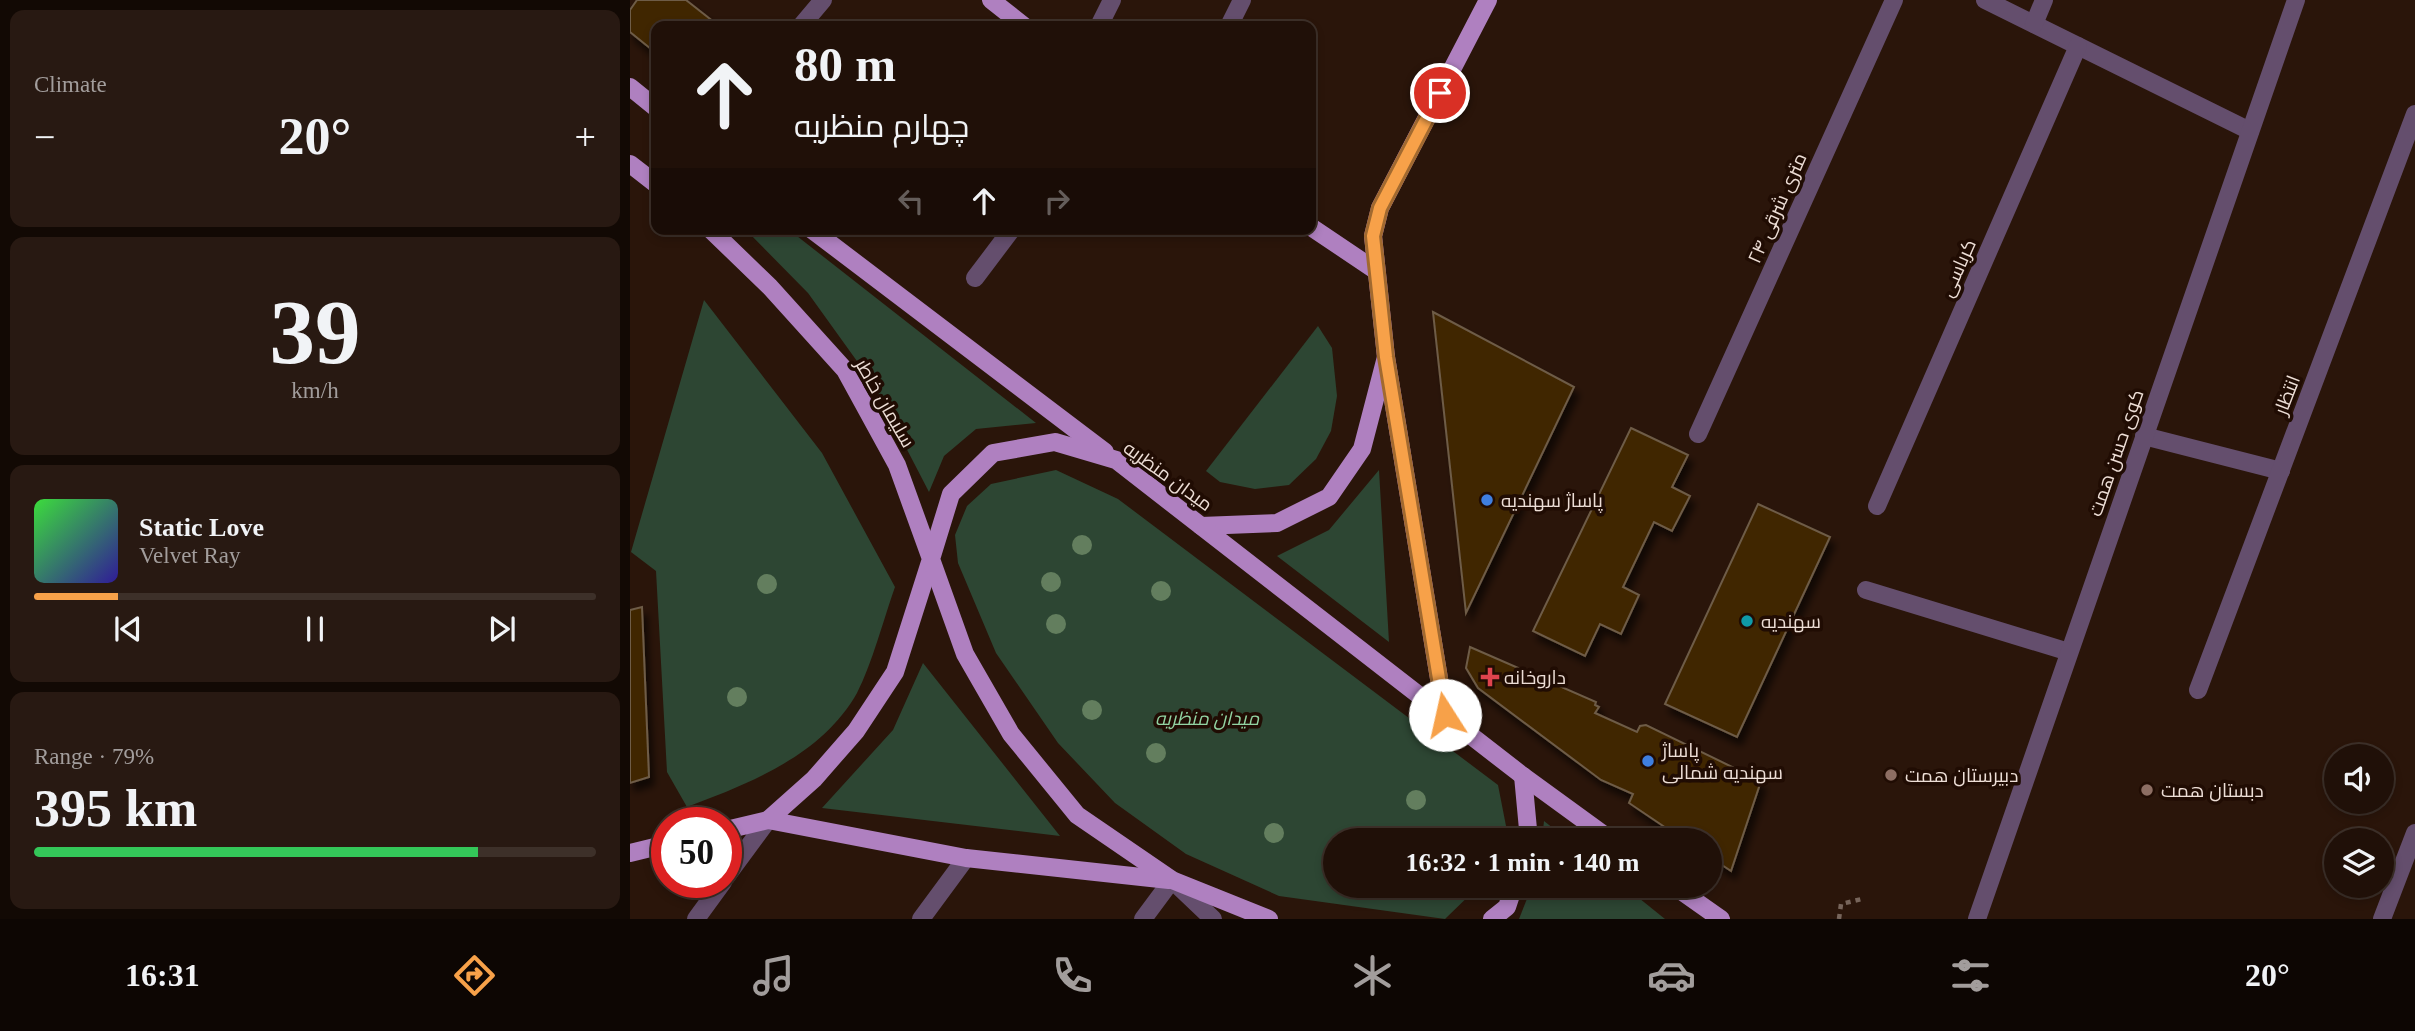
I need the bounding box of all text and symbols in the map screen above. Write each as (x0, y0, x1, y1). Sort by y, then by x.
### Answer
text: 80 m (794, 37, 896, 92)
icon: ahead (679, 49, 770, 140)
pin (1410, 63, 1470, 123)
text: Climate (34, 72, 107, 97)
icon: arrive (1421, 74, 1459, 112)
text: 20° (279, 108, 351, 165)
text: چهارم منظریه (794, 108, 969, 144)
text: − (34, 116, 55, 158)
text: + (575, 116, 596, 158)
street label: ۲۴ متری شرقی (1743, 150, 1812, 267)
icon: left (892, 182, 930, 220)
icon: ahead (965, 182, 1003, 220)
icon: right (1038, 182, 1076, 220)
street label: کرباسی (1936, 236, 1981, 300)
text: 39 (270, 282, 361, 383)
street label: سلیمان خاطر (850, 354, 919, 452)
street label: انتظار (2270, 372, 2305, 419)
text: km/h (291, 378, 339, 403)
street label: کوی حسن همت (2084, 387, 2148, 519)
street label: ميدان منظریه (1119, 437, 1216, 516)
place label: پاساژ سهندیه (1501, 490, 1603, 513)
marker: پاساژ سهندیه (1479, 492, 1495, 508)
text: Static Love (139, 513, 264, 542)
text: Velvet Ray (139, 543, 241, 568)
icon: previous (109, 610, 147, 648)
icon: pause (296, 610, 334, 648)
icon: next (483, 610, 521, 648)
place label: سهندیه (1761, 611, 1821, 633)
marker: سهندیه (1739, 613, 1755, 629)
place label: داروخانه (1504, 667, 1566, 689)
marker: داروخانه (1482, 669, 1498, 685)
position arrow (1408, 678, 1482, 752)
park label: میدان منظریه (1155, 708, 1260, 730)
place label: پاساژ سهندیه شمالی (1661, 740, 1783, 784)
text: Range · 79% (34, 744, 154, 769)
map controls (2324, 744, 2394, 898)
button: sound (2324, 744, 2394, 814)
marker: پاساژ سهندیه شمالی (1640, 753, 1656, 769)
place label: دبیرستان همت (1905, 765, 2018, 787)
marker: دبیرستان همت (1883, 767, 1899, 783)
text: 395 km (34, 780, 197, 837)
place label: دبستان همت (2161, 780, 2264, 802)
marker: دبستان همت (2139, 782, 2155, 798)
speed limit sign: 50 (651, 807, 742, 898)
button: layers (2324, 828, 2394, 898)
text: 16:32 · 1 min · 140 m (1406, 848, 1640, 877)
icon: directions (450, 951, 499, 1000)
icon: music (749, 951, 798, 1000)
icon: phone (1048, 951, 1097, 1000)
icon: climate (1348, 951, 1397, 1000)
icon: car (1647, 951, 1696, 1000)
icon: filters (1946, 951, 1995, 1000)
text: 16:31 (125, 957, 200, 993)
text: 20° (2245, 957, 2290, 993)

